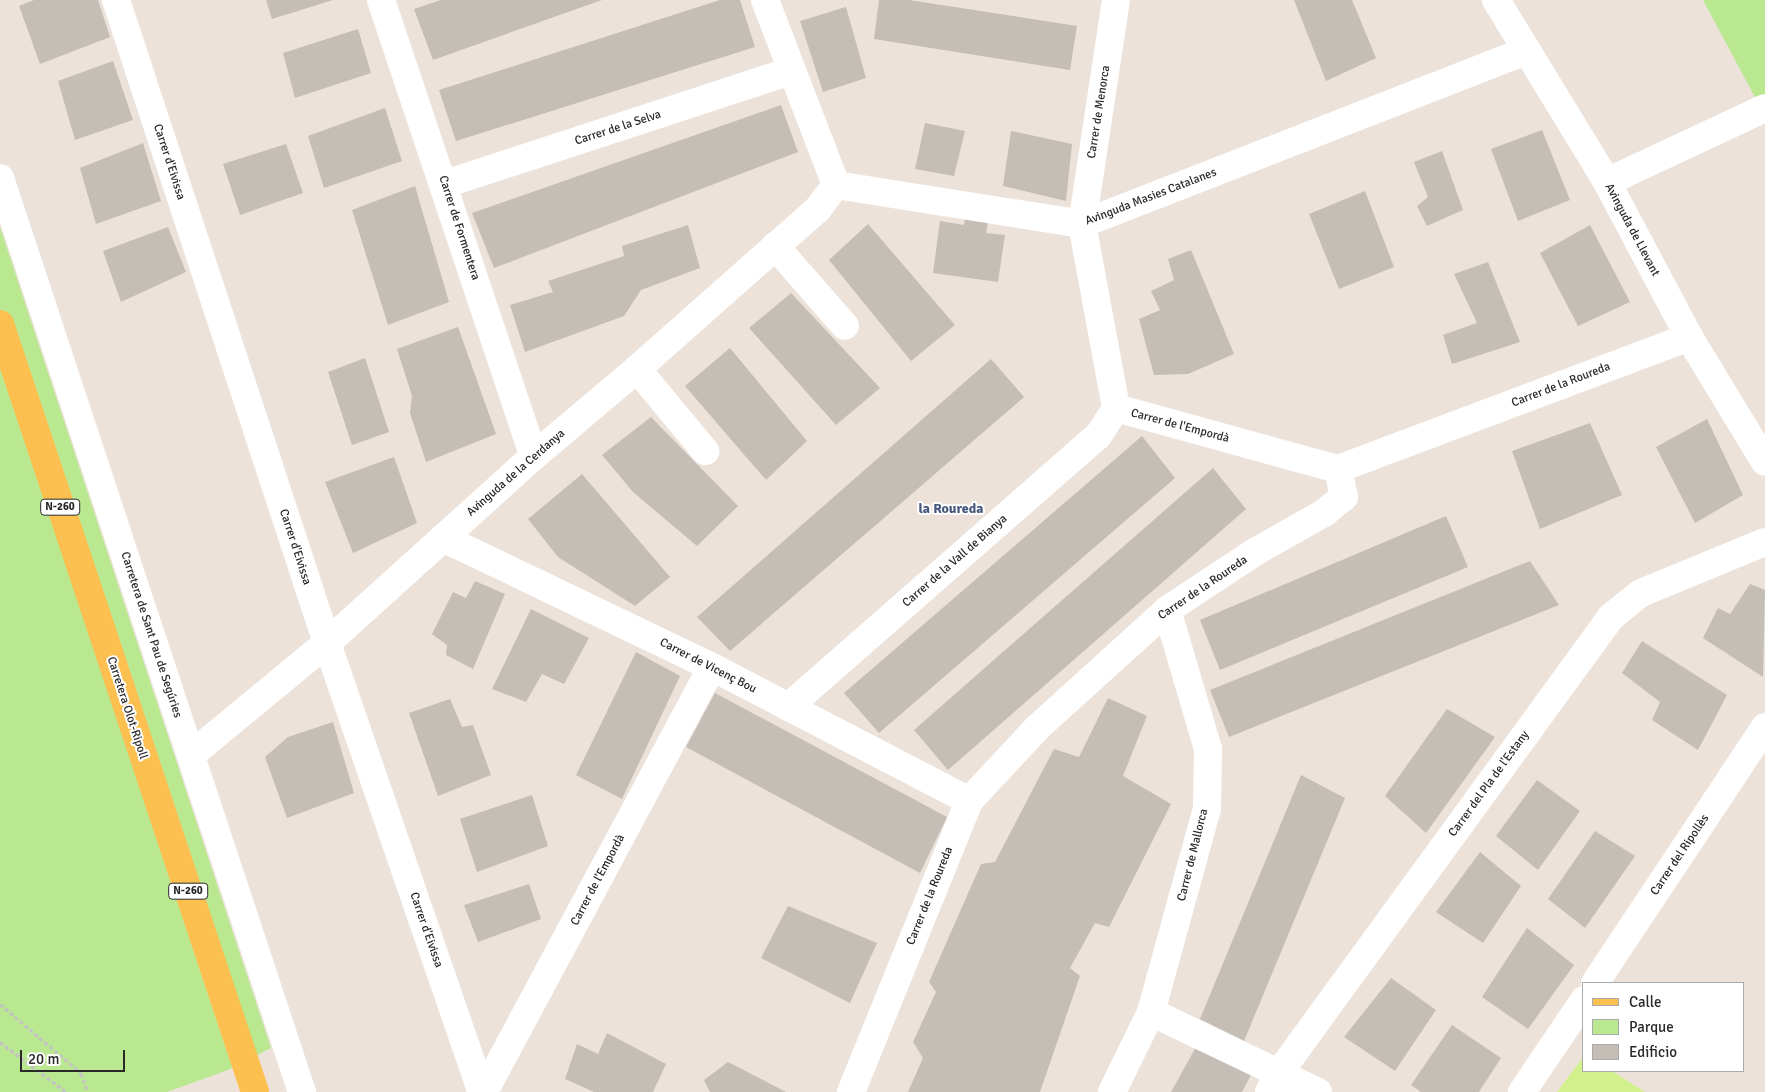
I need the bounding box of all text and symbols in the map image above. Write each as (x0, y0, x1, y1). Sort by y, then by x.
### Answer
street label: Carrer de Menorca (1085, 64, 1113, 160)
street label: Carrer de la Selva (573, 107, 663, 149)
street label: Carrer d'Eivissa (150, 122, 188, 202)
street label: Avinguda Masies Catalanes (1083, 165, 1219, 229)
street label: Carrer de Formentera (435, 174, 483, 282)
street label: Avinguda de Llevant (1601, 181, 1663, 279)
street label: Carrer de la Roureda (1510, 360, 1612, 410)
street label: Carrer de l'Empordà (1129, 406, 1231, 446)
street label: Avinguda de la Cerdanya (464, 426, 568, 520)
road number: N-260 (40, 498, 80, 516)
district label: la Roureda (918, 501, 984, 517)
street label: Carrer d'Eivissa (276, 507, 314, 587)
street label: Carrer de la Vall de Bianya (900, 512, 1010, 610)
street label: Carretera de Sant Pau de Segúries (117, 550, 185, 720)
street label: Carrer de la Roureda (1156, 553, 1250, 623)
street label: Carrer de Vicenç Bou (657, 635, 759, 697)
street label: Carretera Olot-Ripoll (104, 655, 150, 761)
street label: Carrer del Pla de l'Estany (1446, 728, 1532, 840)
street label: Carrer de Mallorca (1175, 807, 1211, 903)
street label: Carrer del Ripollès (1648, 812, 1712, 898)
street label: Carrer de l'Empordà (568, 832, 628, 928)
street label: Carrer de la Roureda (904, 845, 956, 947)
road number: N-260 (168, 882, 208, 899)
street label: Carrer d'Eivissa (406, 890, 446, 970)
legend (1582, 982, 1745, 1072)
text: Calle (1629, 993, 1662, 1011)
text: Parque (1629, 1018, 1674, 1036)
scale bar (22, 1040, 128, 1072)
text: Edificio (1629, 1043, 1677, 1061)
text: 20 m (28, 1050, 59, 1068)

